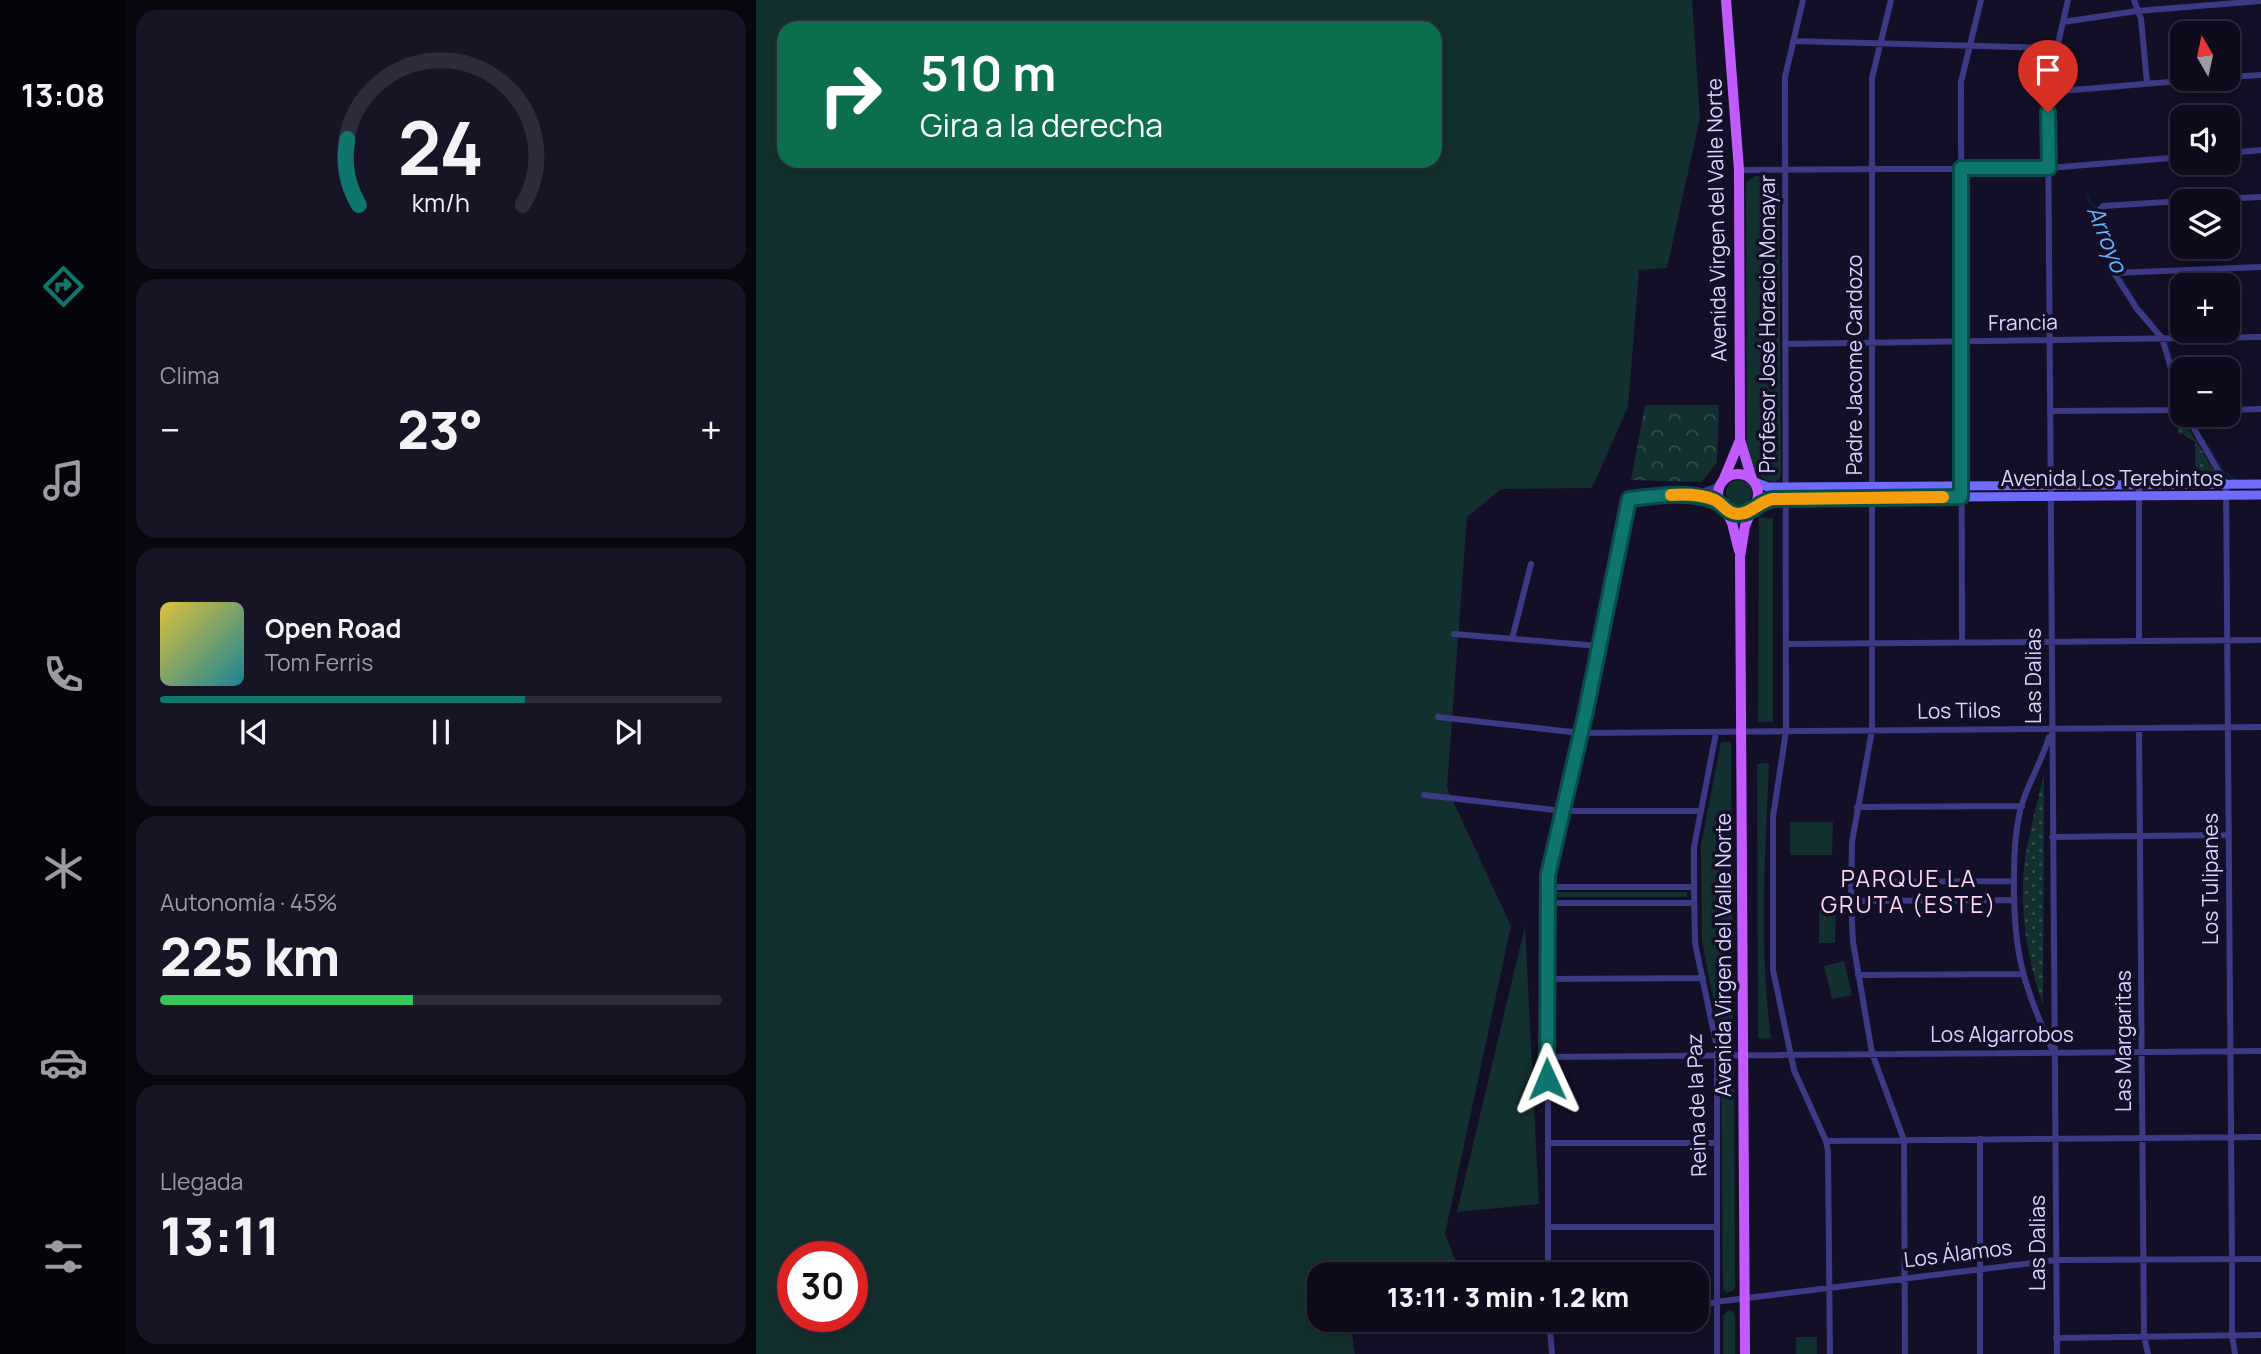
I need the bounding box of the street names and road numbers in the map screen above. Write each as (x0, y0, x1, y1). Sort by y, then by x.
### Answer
street label: Avenida Virgen del Valle Norte (1700, 78, 1732, 362)
street label: Profesor José Horacio Monayar (1753, 174, 1781, 473)
street label: Padre Jacome Cardozo (1840, 255, 1868, 475)
street label: Francia (1988, 307, 2058, 337)
street label: Avenida Los Terebintos (2001, 464, 2223, 492)
street label: Las Dalias (2019, 628, 2047, 724)
street label: Los Tilos (1917, 695, 2001, 725)
street label: Avenida Virgen del Valle Norte (1709, 813, 1737, 1097)
street label: Los Tulipanes (2196, 813, 2224, 945)
street label: Las Margaritas (2109, 970, 2137, 1112)
street label: Los Algarrobos (1930, 1020, 2074, 1048)
street label: Reina de la Paz (1680, 1033, 1712, 1177)
street label: Las Dalias (2023, 1195, 2051, 1291)
street label: Los Álamos (1902, 1232, 2014, 1274)

